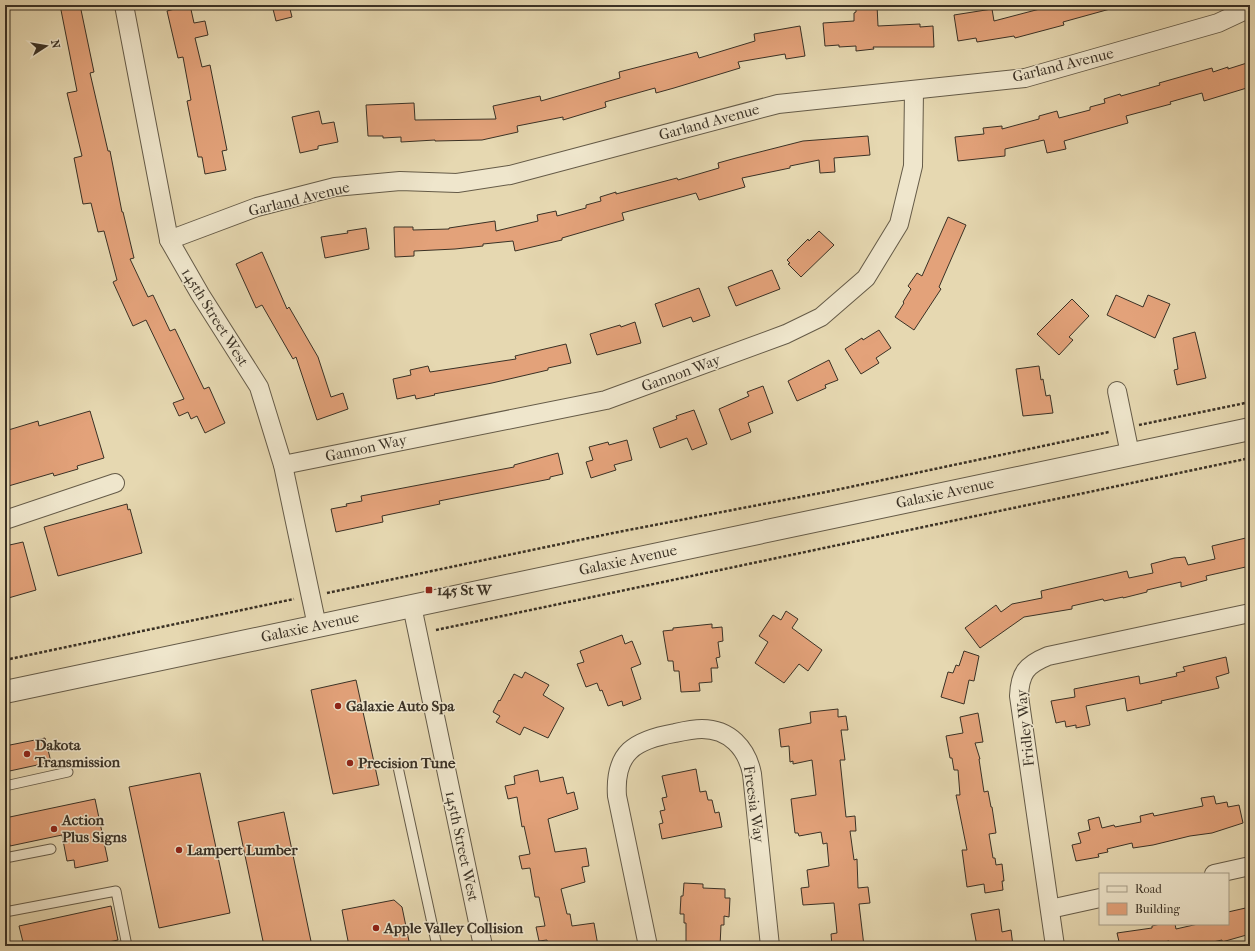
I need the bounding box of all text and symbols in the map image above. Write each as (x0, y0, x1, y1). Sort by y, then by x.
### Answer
north arrow (26, 26, 66, 66)
text: N (48, 39, 63, 50)
street label: Garland Avenue (1011, 44, 1116, 86)
street label: Garland Avenue (657, 100, 762, 144)
street label: Garland Avenue (247, 178, 352, 220)
street label: 145th Street West (178, 265, 253, 370)
street label: Gannon Way (639, 350, 724, 396)
street label: Gannon Way (324, 430, 409, 465)
street label: Galaxie Avenue (894, 474, 996, 512)
street label: Galaxie Avenue (577, 541, 679, 579)
place label: 145 St W (437, 581, 493, 599)
marker: 145 St W (424, 585, 434, 595)
street label: Galaxie Avenue (259, 608, 361, 646)
street label: Fridley Way (1012, 687, 1038, 768)
place label: Galaxie Auto Spa (346, 697, 455, 715)
marker: Galaxie Auto Spa (333, 701, 343, 711)
place label: Dakota Transmission (34, 736, 120, 771)
marker: Dakota Transmission (22, 749, 32, 759)
place label: Precision Tune (358, 754, 456, 772)
marker: Precision Tune (345, 758, 355, 768)
street label: Freesia Way (740, 764, 768, 845)
street label: 145th Street West (442, 789, 483, 903)
place label: Action Plus Signs (61, 811, 127, 846)
marker: Action Plus Signs (49, 824, 59, 834)
place label: Lampert Lumber (187, 841, 298, 859)
marker: Lampert Lumber (174, 845, 184, 855)
legend (1099, 873, 1229, 925)
text: Road (1135, 882, 1162, 896)
text: Building (1135, 902, 1180, 916)
place label: Apple Valley Collision (383, 919, 524, 937)
marker: Apple Valley Collision (371, 923, 381, 933)

